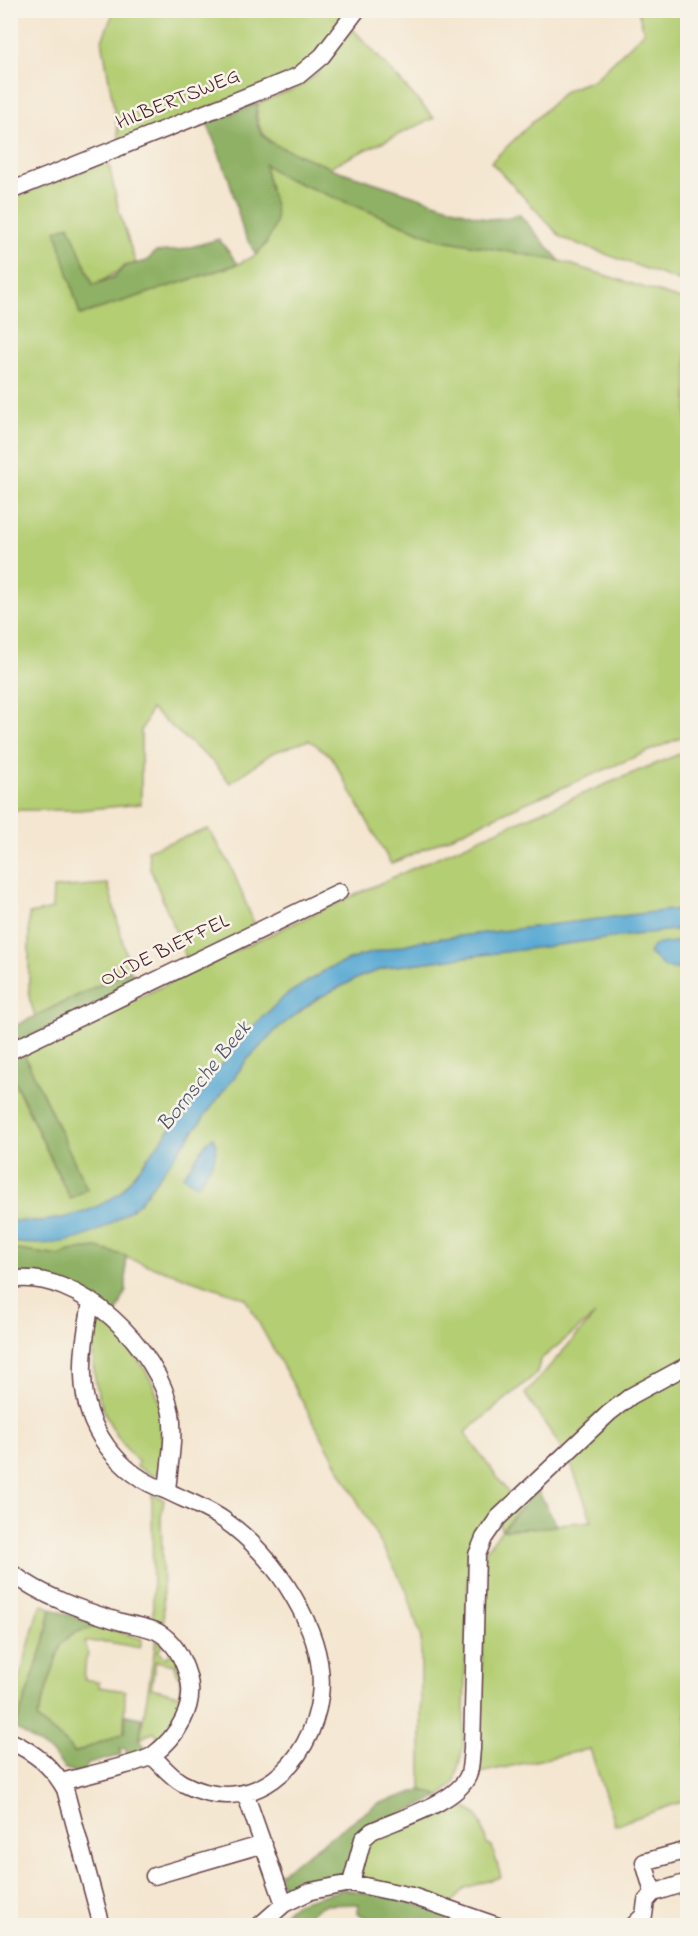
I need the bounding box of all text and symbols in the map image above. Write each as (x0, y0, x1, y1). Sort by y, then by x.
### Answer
street label: HILBERTSWEG (112, 62, 244, 138)
street label: OUDE BIEFFEL (96, 907, 235, 995)
water label: Bornsche Beek (150, 1013, 261, 1139)

